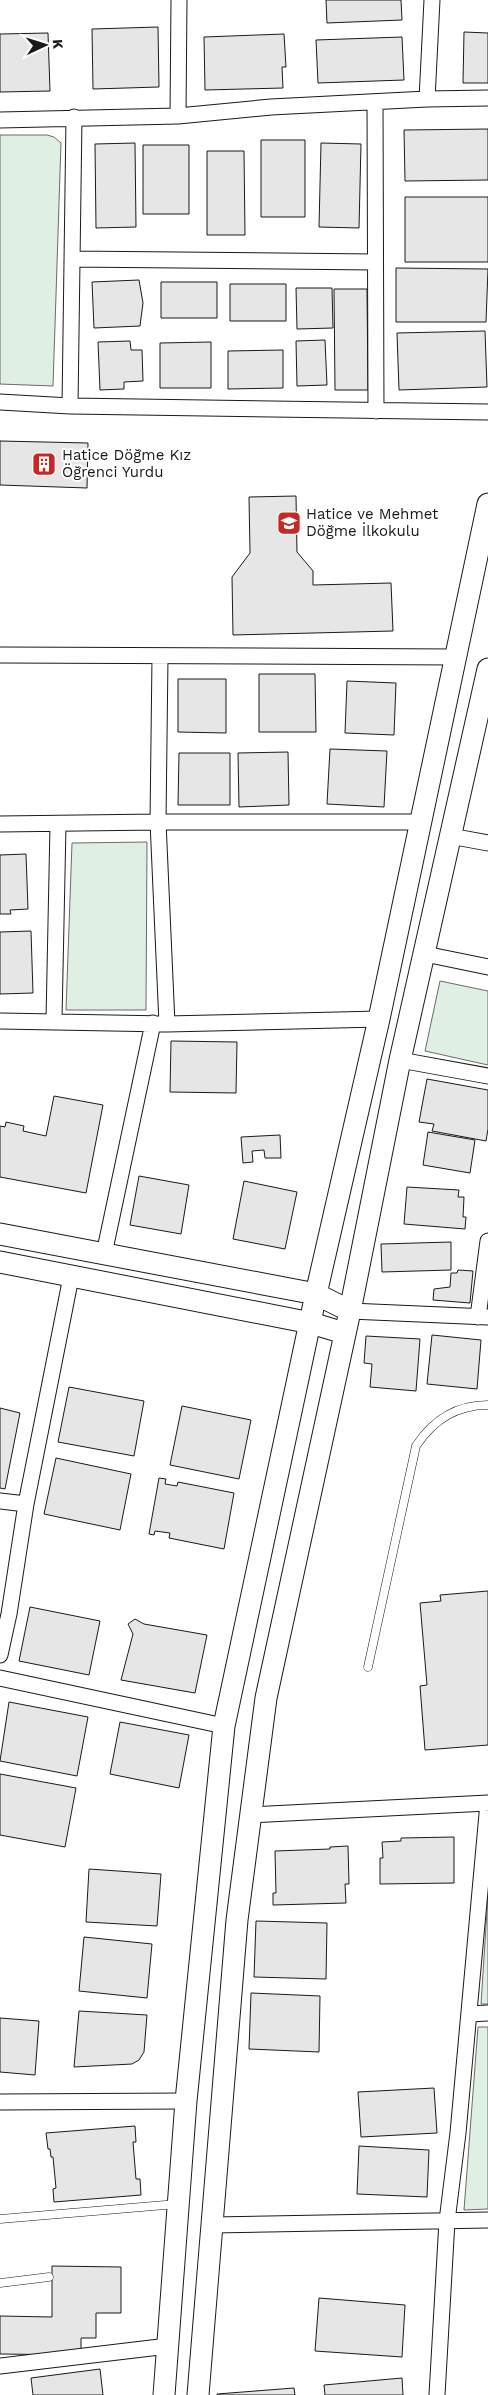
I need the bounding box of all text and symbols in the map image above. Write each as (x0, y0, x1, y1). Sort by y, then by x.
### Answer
north arrow (20, 20, 70, 70)
text: K (50, 39, 66, 50)
place label: Hatice Döğme Kız Öğrenci Yurdu (62, 446, 191, 481)
building icon: Hatice Döğme Kız Öğrenci Yurdu (31, 451, 57, 477)
place label: Hatice ve Mehmet Döğme İlkokulu (306, 505, 439, 540)
school or university icon: Hatice ve Mehmet Döğme İlkokulu (276, 510, 302, 536)

